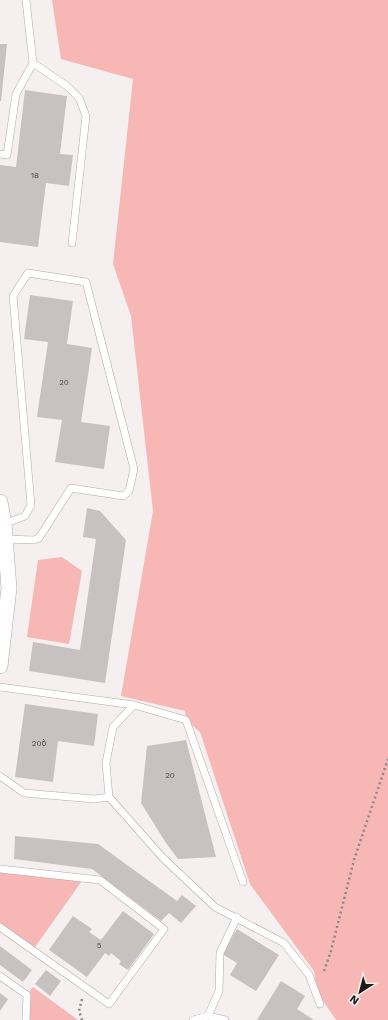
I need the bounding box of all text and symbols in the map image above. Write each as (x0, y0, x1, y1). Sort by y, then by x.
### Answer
house number: 18 (31, 171, 39, 180)
house number: 20 (59, 378, 69, 387)
house number: 20ბ (32, 739, 46, 748)
house number: 20 (165, 771, 175, 780)
house number: 5 (97, 941, 102, 950)
north arrow (340, 972, 380, 1012)
text: N (347, 992, 362, 1007)

